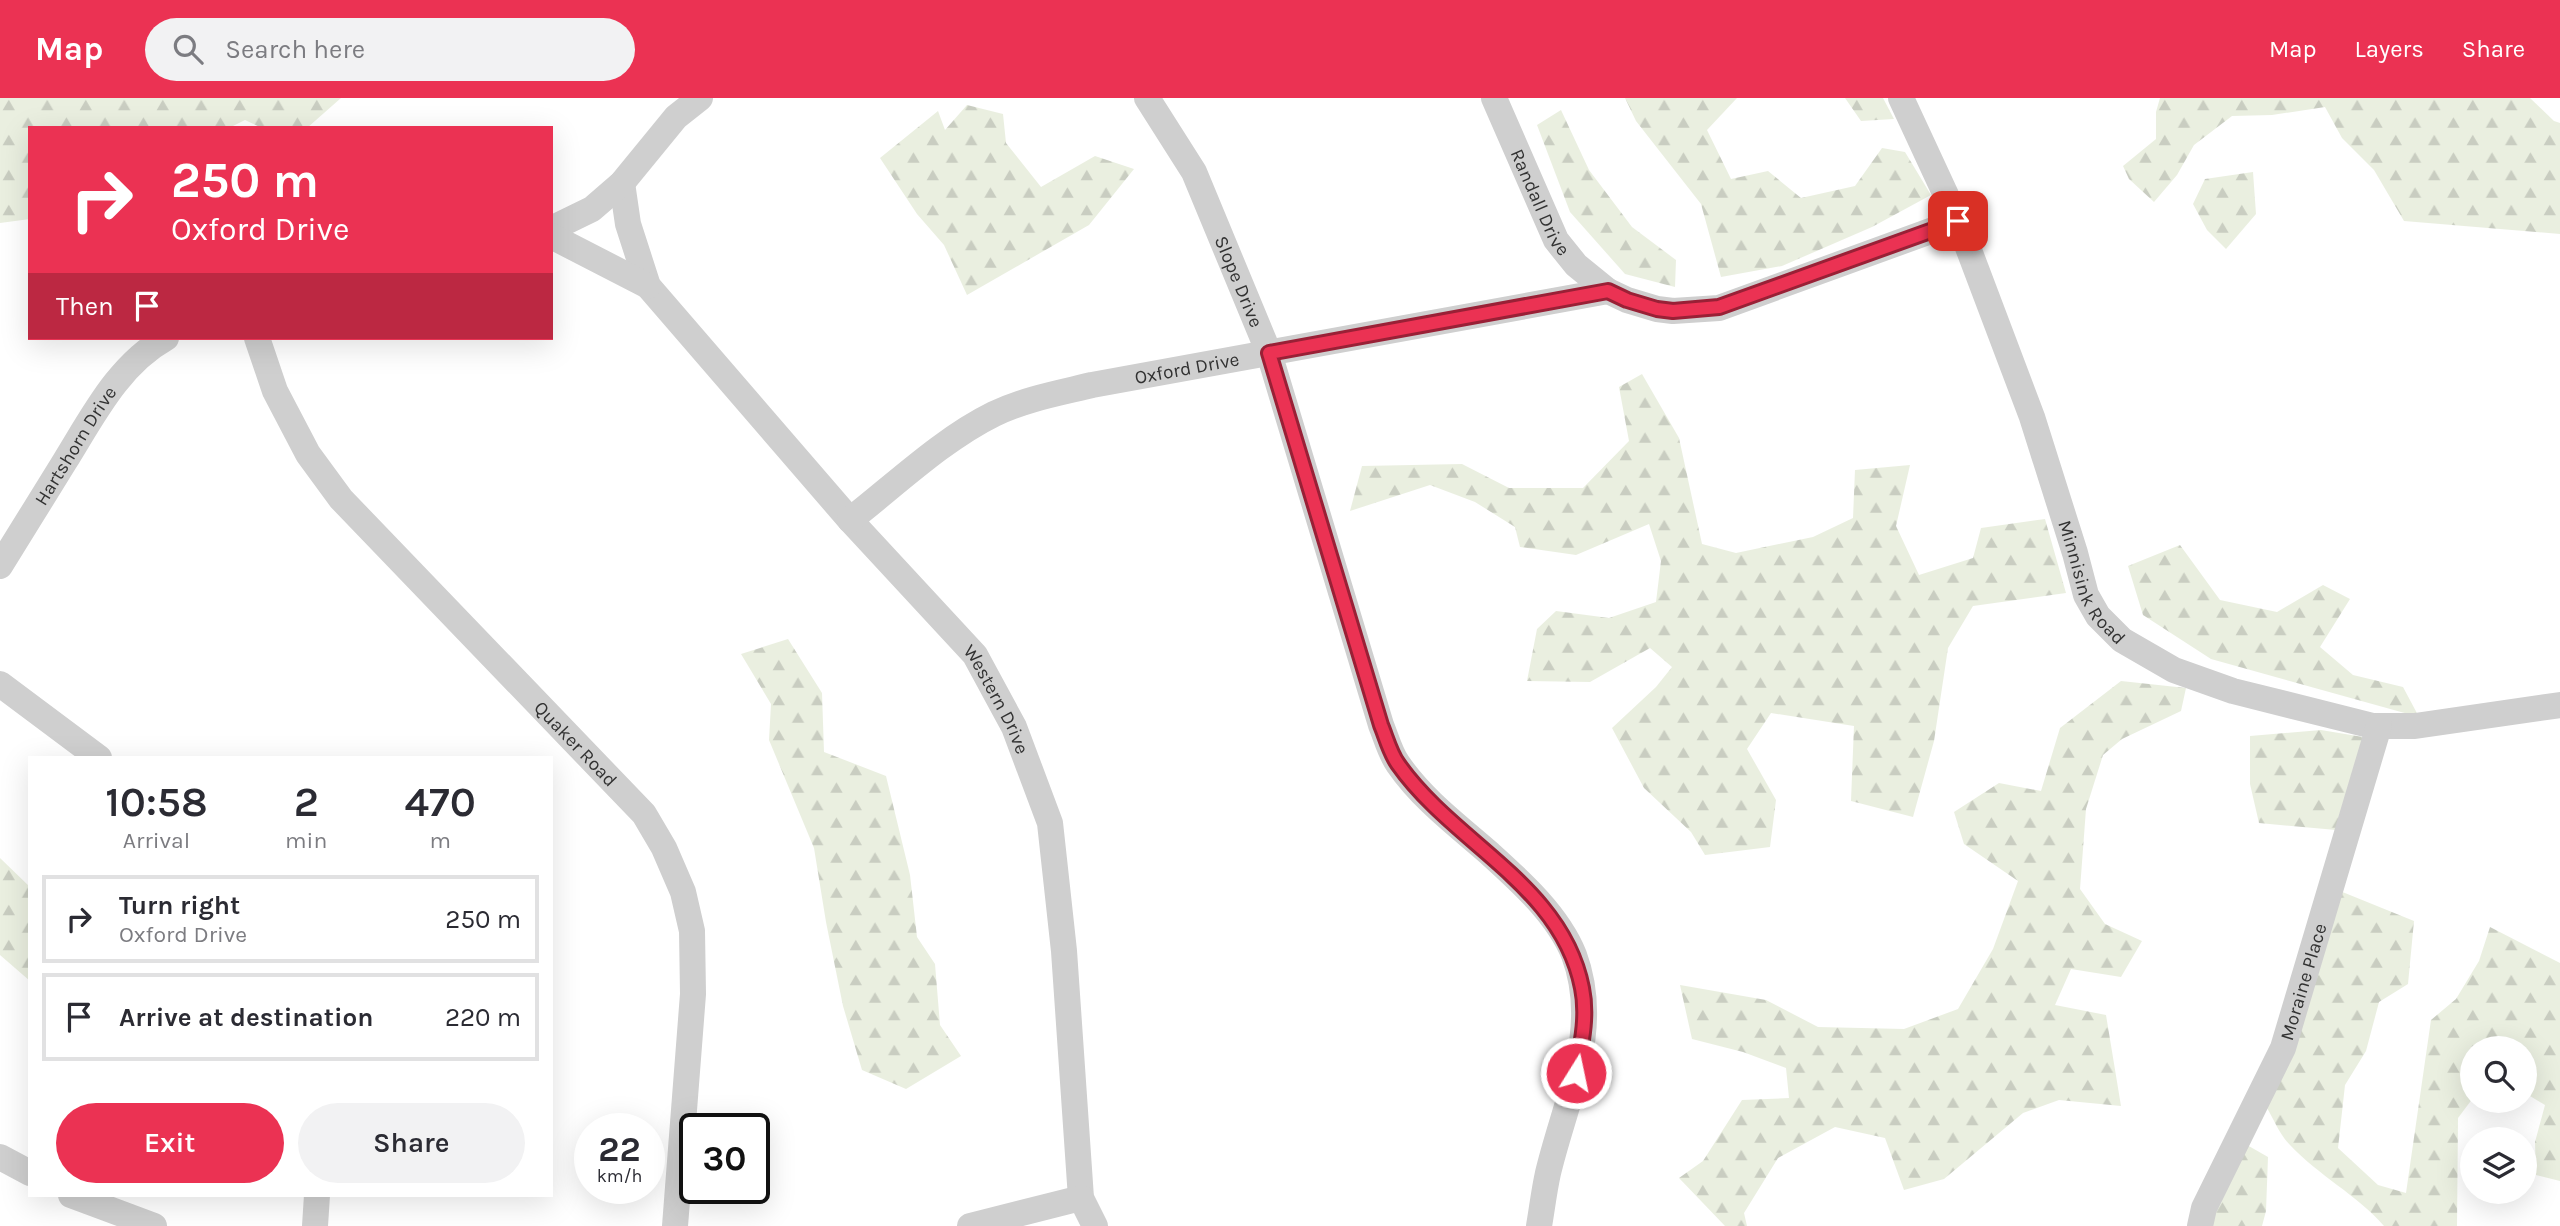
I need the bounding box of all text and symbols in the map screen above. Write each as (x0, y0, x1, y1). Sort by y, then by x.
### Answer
search box (145, 18, 635, 81)
text: Map (35, 30, 103, 68)
icon: search (169, 30, 207, 68)
text: Search here (225, 34, 365, 65)
text: Map (2269, 35, 2317, 63)
text: Layers (2355, 35, 2424, 63)
text: Share (2462, 35, 2525, 63)
street label: Randall Drive (1506, 146, 1574, 260)
text: 250 m (171, 152, 319, 209)
icon: right (56, 154, 147, 245)
pin (1928, 191, 1988, 251)
icon: arrive (1939, 202, 1977, 240)
text: Oxford Drive (171, 211, 349, 248)
street label: Slope Drive (1210, 233, 1267, 331)
icon: arrive (128, 287, 166, 325)
text: Then (56, 291, 114, 322)
street label: Oxford Drive (1133, 348, 1241, 389)
street label: Hartshorn Drive (30, 382, 121, 510)
street label: Minnisink Road (2053, 518, 2130, 649)
street label: Western Drive (959, 640, 1033, 757)
street label: Quaker Road (529, 697, 621, 791)
text: 10:58 (105, 777, 208, 827)
text: 2 (294, 777, 319, 827)
text: 470 (405, 777, 476, 827)
text: Arrival (123, 827, 190, 854)
text: min (285, 827, 327, 854)
text: m (429, 827, 451, 854)
text: Turn right (119, 890, 240, 921)
icon: right (60, 900, 98, 938)
text: 250 m (445, 904, 521, 935)
text: Oxford Drive (119, 921, 247, 948)
street label: Moraine Place (2276, 921, 2332, 1043)
icon: arrive (60, 998, 98, 1036)
text: Arrive at destination (119, 1002, 373, 1033)
text: 220 m (445, 1002, 521, 1033)
position arrow (1539, 1036, 1613, 1110)
map controls (2460, 1036, 2537, 1204)
button: search (2460, 1036, 2537, 1113)
button: Exit (56, 1103, 284, 1183)
button: Share (298, 1103, 525, 1183)
speed limit sign: 30 (679, 1113, 770, 1204)
button: layers (2460, 1127, 2537, 1204)
text: 22 (598, 1129, 641, 1170)
text: km/h (597, 1165, 642, 1187)

